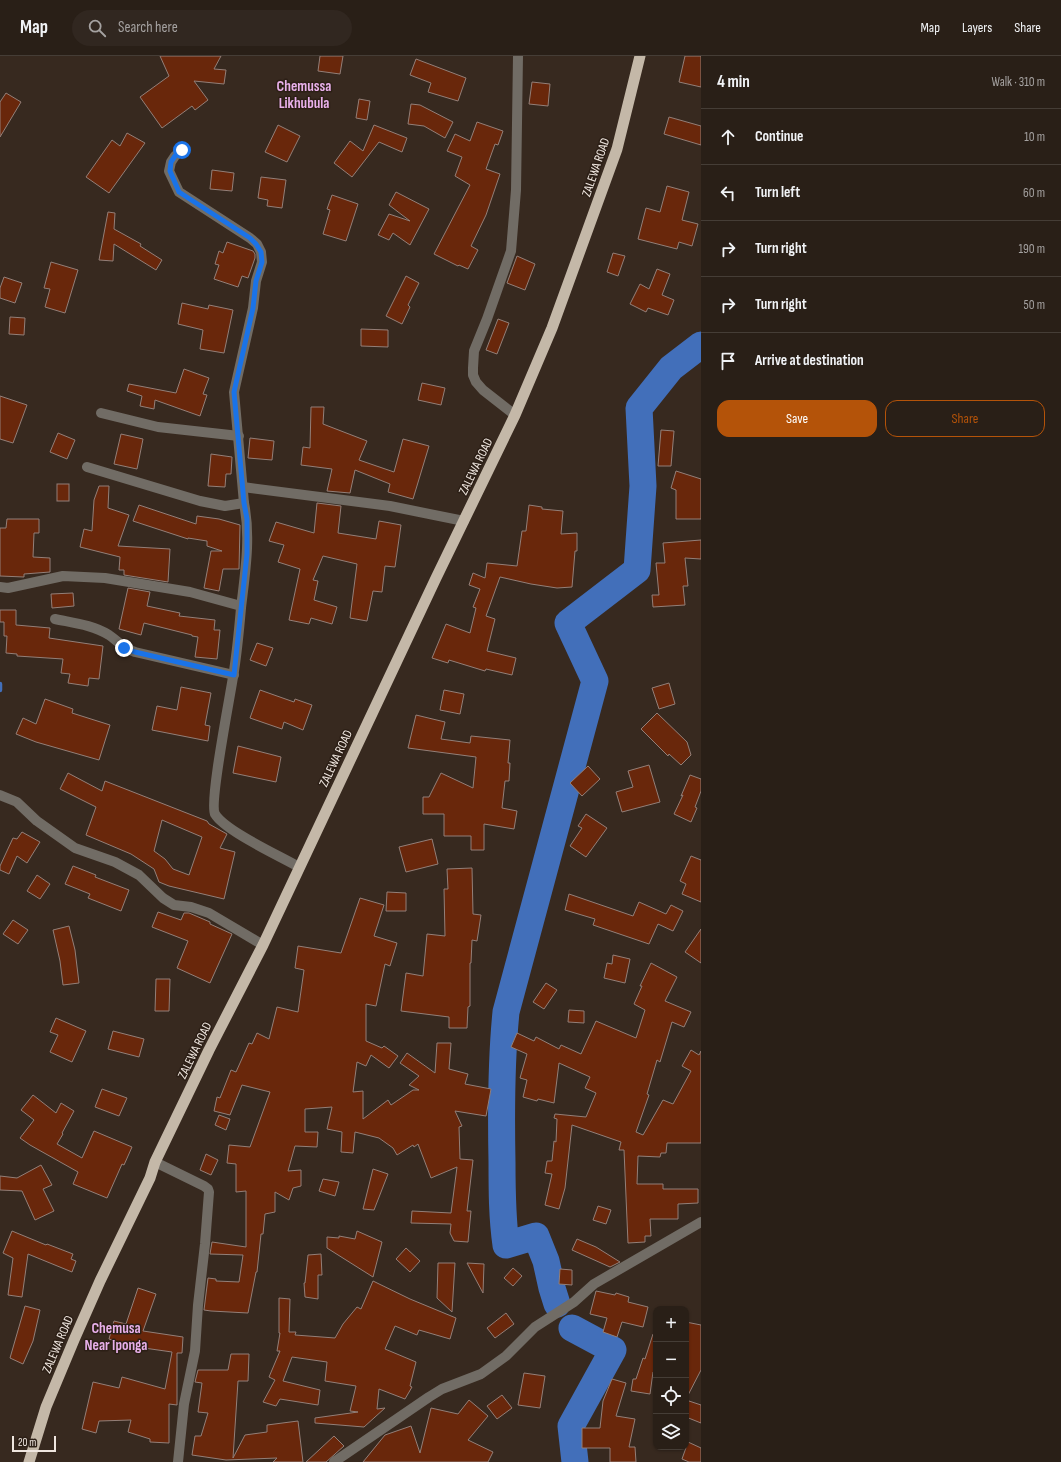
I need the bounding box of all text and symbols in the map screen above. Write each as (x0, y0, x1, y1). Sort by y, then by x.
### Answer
search box (72, 10, 352, 46)
text: Map (20, 16, 48, 39)
icon: search (86, 17, 108, 39)
text: Search here (118, 18, 178, 37)
text: Map (920, 19, 940, 36)
text: Layers (962, 19, 992, 36)
text: Share (1014, 19, 1041, 36)
text: 4 min (717, 72, 750, 92)
text: Walk · 310 m (992, 74, 1045, 90)
district label: Chemussa Likhubula (277, 77, 331, 113)
icon: ahead (717, 126, 739, 148)
text: Continue (755, 127, 804, 146)
text: 10 m (1024, 129, 1045, 145)
street label: ZALEWA ROAD (578, 136, 613, 199)
route start (173, 141, 191, 159)
icon: left (717, 182, 739, 204)
text: Turn left (755, 183, 800, 202)
text: 60 m (1023, 185, 1045, 201)
icon: right (717, 238, 739, 260)
text: Turn right (755, 239, 807, 258)
text: 190 m (1018, 241, 1045, 257)
icon: right (717, 294, 739, 316)
text: Turn right (755, 295, 807, 314)
text: 50 m (1024, 297, 1045, 313)
icon: arrive (717, 350, 739, 372)
text: Arrive at destination (755, 351, 864, 370)
button: Save (717, 400, 877, 437)
button: Share (885, 400, 1045, 437)
street label: ZALEWA ROAD (455, 435, 496, 497)
route end (115, 639, 133, 657)
street label: ZALEWA ROAD (316, 727, 356, 790)
street label: ZALEWA ROAD (174, 1019, 215, 1081)
map controls (653, 1306, 689, 1450)
button: + (653, 1306, 689, 1342)
street label: ZALEWA ROAD (39, 1313, 77, 1376)
district label: Chemusa Near Iponga (85, 1319, 147, 1355)
button: − (653, 1342, 689, 1378)
button: locate (653, 1378, 689, 1414)
button: layers (653, 1414, 689, 1450)
scale bar (12, 1434, 56, 1453)
text: 20 m (18, 1436, 36, 1449)

